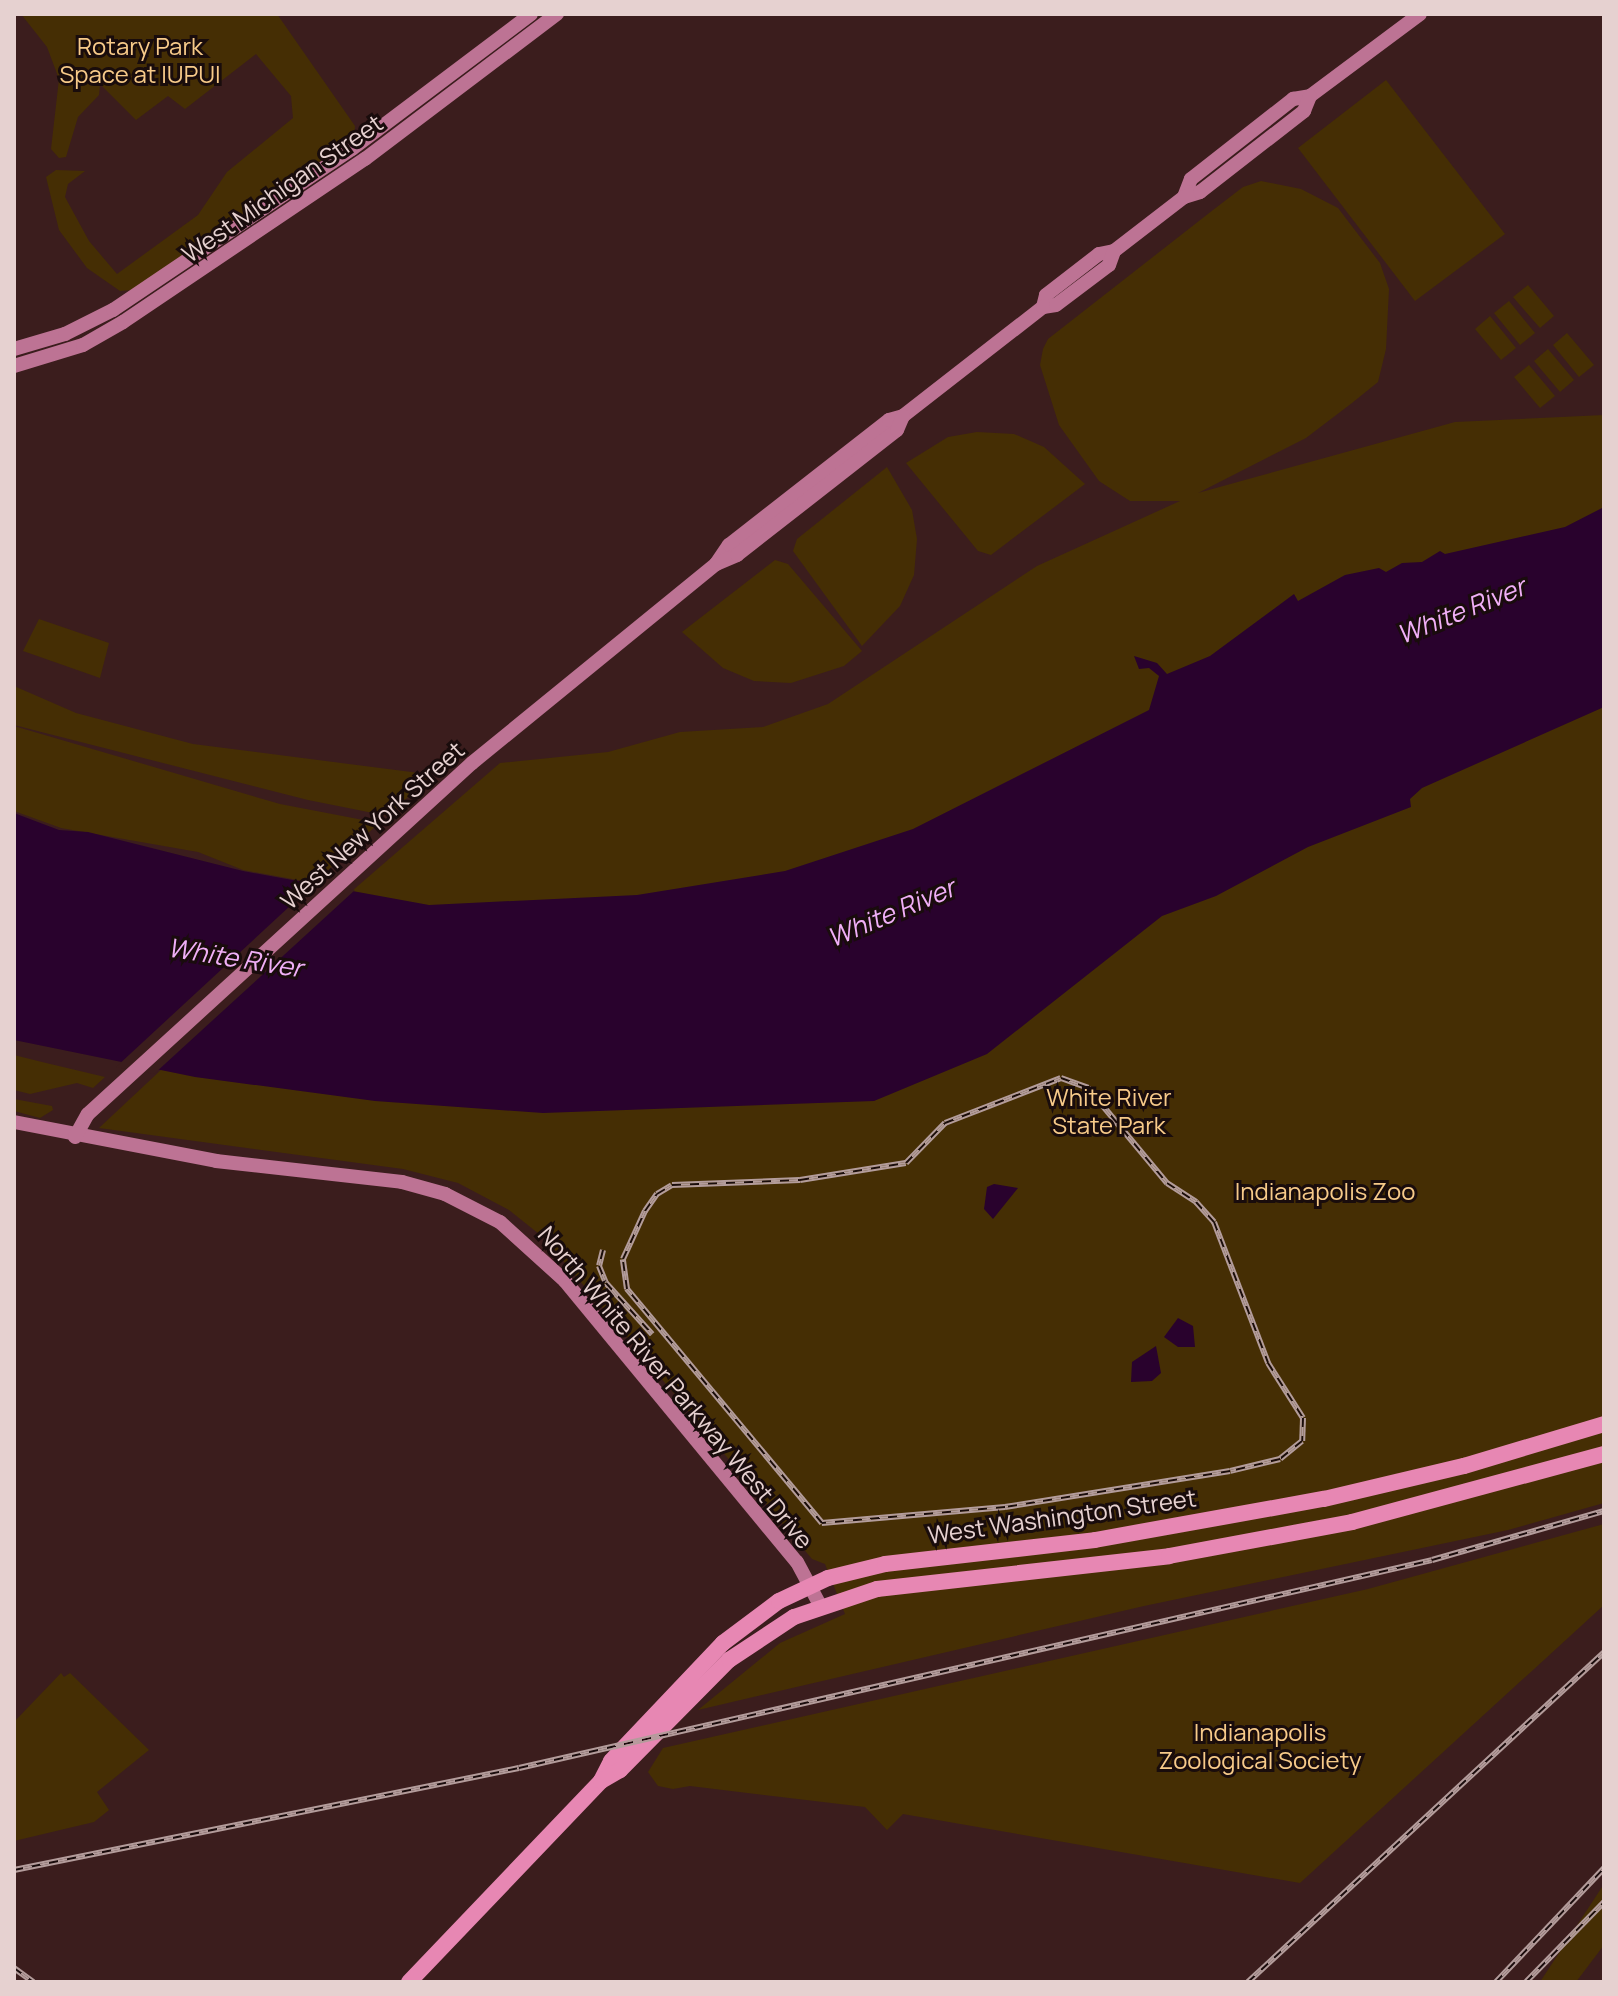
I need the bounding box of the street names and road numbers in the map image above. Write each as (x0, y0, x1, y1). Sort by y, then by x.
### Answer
street label: West Michigan Street (176, 108, 388, 268)
street label: West New York Street (274, 735, 470, 915)
street label: North White River Parkway West Drive (533, 1220, 819, 1554)
street label: West Washington Street (926, 1483, 1198, 1549)

